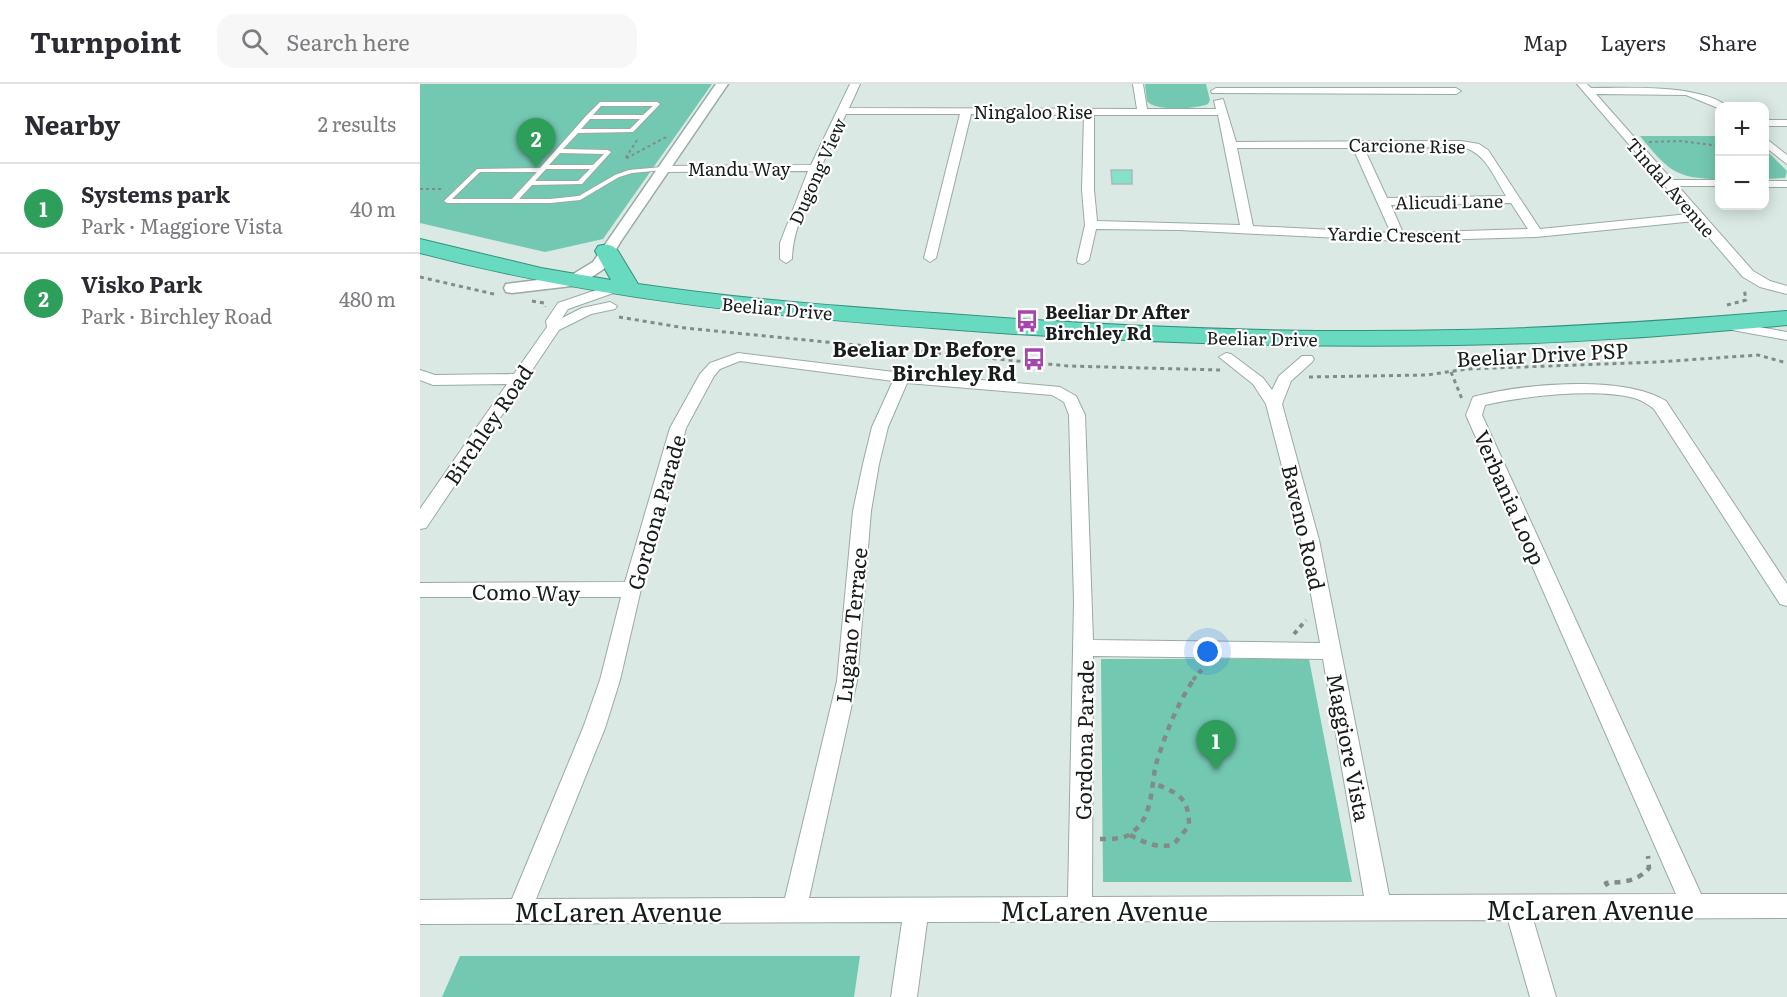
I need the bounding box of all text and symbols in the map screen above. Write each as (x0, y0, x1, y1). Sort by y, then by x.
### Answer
search box (217, 14, 637, 68)
text: Turnpoint (30, 20, 181, 62)
icon: search (238, 25, 271, 58)
text: Search here (286, 25, 410, 58)
text: Map (1523, 26, 1568, 57)
text: Layers (1601, 26, 1666, 57)
text: Share (1699, 26, 1757, 57)
street label: Ningaloo Rise (973, 98, 1093, 125)
map controls (1715, 102, 1769, 210)
button: + (1715, 102, 1769, 156)
text: Nearby (24, 104, 120, 143)
text: 2 results (318, 108, 396, 138)
street label: Dugong View (781, 113, 853, 229)
pin: 2 (516, 118, 556, 168)
street label: Carcione Rise (1348, 130, 1466, 160)
street label: Tindal Avenue (1620, 131, 1722, 243)
street label: Mandu Way (687, 155, 791, 182)
button: − (1715, 156, 1769, 210)
text: Systems park (81, 177, 230, 210)
street label: Alicudi Lane (1395, 187, 1503, 215)
text: 1 (39, 193, 48, 223)
text: 40 m (350, 193, 396, 223)
text: Park · Maggiore Vista (81, 210, 283, 240)
street label: Yardie Crescent (1327, 219, 1462, 249)
text: Visko Park (81, 267, 202, 300)
text: 2 (38, 283, 49, 313)
text: 480 m (339, 283, 396, 313)
street label: Beeliar Drive (720, 290, 834, 326)
place label: Beeliar Dr After Birchley Rd (1045, 298, 1190, 346)
text: Park · Birchley Road (81, 300, 272, 330)
bus stop icon: Beeliar Dr After Birchley Rd (1014, 308, 1040, 334)
street label: Beeliar Drive (1206, 324, 1318, 352)
place label: Beeliar Dr Before Birchley Rd (832, 332, 1016, 387)
street label: Beeliar Drive PSP (1455, 333, 1629, 373)
bus stop icon: Beeliar Dr Before Birchley Rd (1021, 346, 1047, 372)
street label: Birchley Road (435, 357, 539, 490)
street label: Verbania Loop (1467, 425, 1555, 569)
street label: Gordona Parade (618, 431, 692, 593)
street label: Baveno Road (1275, 461, 1335, 593)
street label: Lugano Terrace (826, 546, 874, 704)
street label: Como Way (472, 575, 581, 607)
your location (1193, 637, 1222, 666)
street label: Gordona Parade (1066, 660, 1100, 820)
street label: Maggiore Vista (1320, 670, 1380, 824)
pin: 1 (1196, 720, 1236, 770)
street label: McLaren Avenue (1486, 889, 1694, 928)
street label: McLaren Avenue (1000, 890, 1208, 929)
street label: McLaren Avenue (514, 891, 722, 930)

